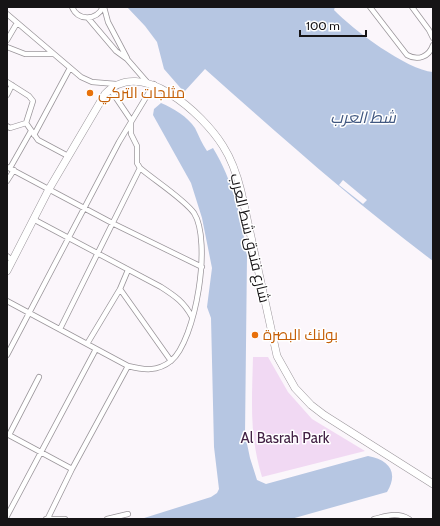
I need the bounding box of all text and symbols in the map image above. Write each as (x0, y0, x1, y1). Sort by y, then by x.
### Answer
scale bar (300, 12, 366, 38)
text: 100 m (306, 18, 340, 33)
place label: مثلجات التركي (98, 84, 185, 105)
marker: مثلجات التركي (85, 88, 95, 98)
water label: شط العرب (330, 108, 397, 127)
street label: شارع فندق شط العرب (224, 172, 274, 305)
place label: بولنك البصرة (263, 326, 338, 344)
marker: بولنك البصرة (250, 330, 260, 340)
park label: Al Basrah Park (241, 429, 330, 447)

